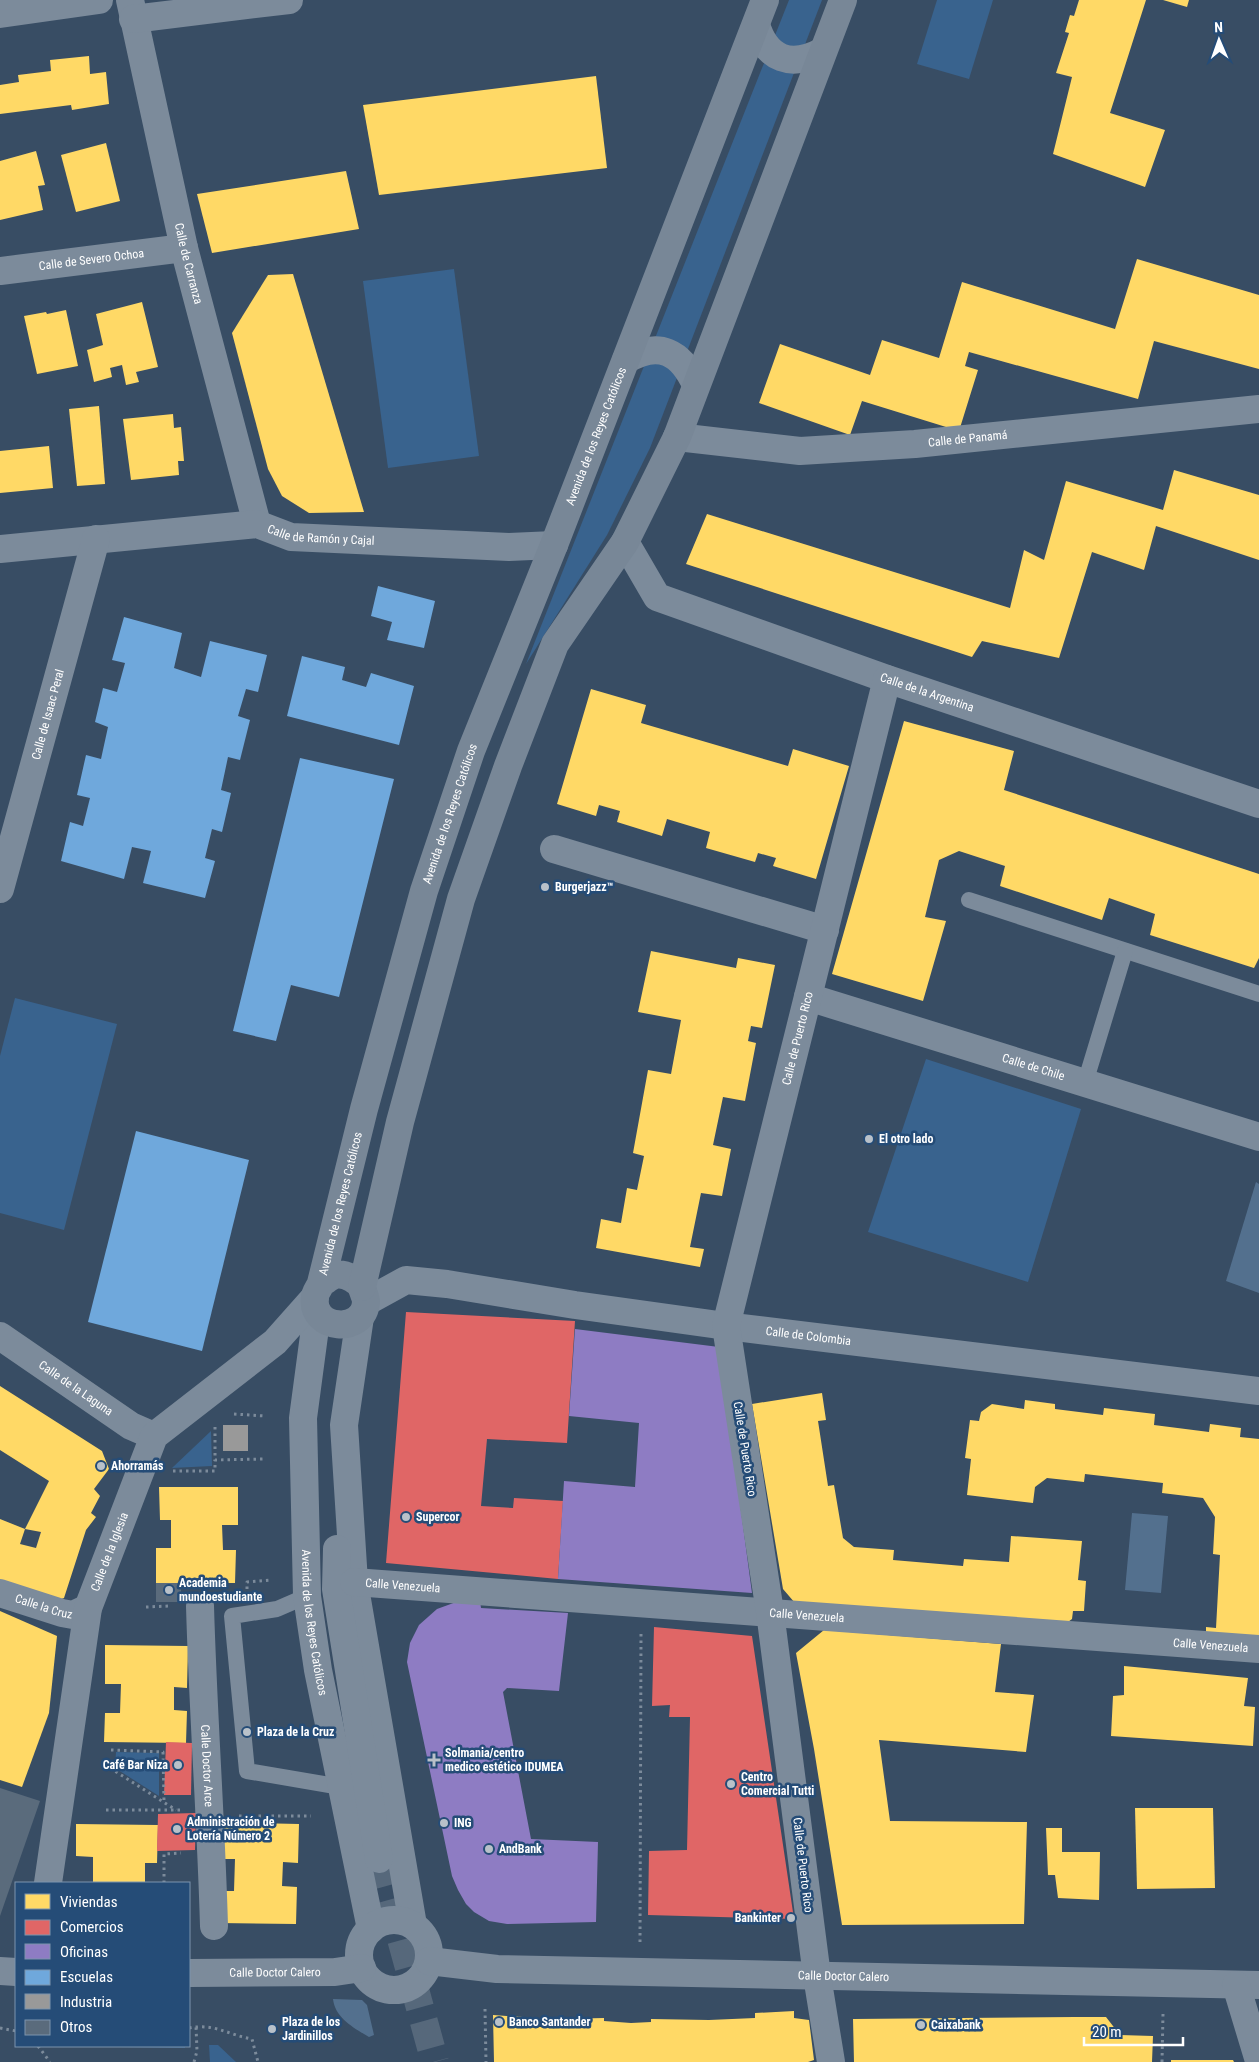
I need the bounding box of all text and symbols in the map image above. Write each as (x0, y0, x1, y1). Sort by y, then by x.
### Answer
north arrow (1194, 15, 1244, 65)
text: N (1214, 19, 1223, 35)
street label: Calle de Carranza (172, 222, 206, 306)
street label: Calle de Severo Ochoa (38, 246, 145, 273)
street label: Avenida de los Reyes Católicos (563, 365, 629, 507)
street label: Calle de Panamá (927, 428, 1008, 450)
street label: Calle de Ramón y Cajal (265, 522, 375, 548)
street label: Calle de Isaac Peral (29, 668, 67, 761)
street label: Calle de la Argentina (878, 670, 976, 715)
street label: Avenida de los Reyes Católicos (420, 742, 480, 886)
place label: Burgerjazz™ (555, 880, 613, 894)
marker: Burgerjazz™ (539, 881, 551, 893)
street label: Calle de Puerto Rico (779, 990, 816, 1086)
street label: Calle de Chile (1000, 1051, 1067, 1083)
street label: Avenida de los Reyes Católicos (316, 1131, 365, 1277)
place label: El otro lado (879, 1132, 933, 1146)
marker: El otro lado (863, 1133, 875, 1145)
street label: Calle de Colombia (765, 1324, 852, 1348)
street label: Calle de la Laguna (36, 1358, 116, 1419)
street label: Calle de Puerto Rico (731, 1401, 759, 1497)
place label: Ahorramás (111, 1459, 164, 1473)
marker: Ahorramás (95, 1460, 107, 1472)
street label: Calle de la Iglesia (88, 1510, 131, 1593)
place label: Supercor (416, 1510, 459, 1524)
marker: Supercor (400, 1511, 412, 1523)
street label: Avenida de los Reyes Católicos (299, 1549, 330, 1697)
place label: Academia mundoestudiante (179, 1576, 263, 1604)
street label: Calle Venezuela (365, 1576, 441, 1595)
marker: Academia mundoestudiante (163, 1584, 175, 1596)
street label: Calle la Cruz (13, 1591, 74, 1622)
street label: Calle Venezuela (769, 1606, 845, 1625)
street label: Calle Venezuela (1173, 1636, 1249, 1655)
street label: Calle Doctor Arce (198, 1724, 216, 1808)
place label: Plaza de la Cruz (257, 1725, 334, 1739)
marker: Plaza de la Cruz (241, 1726, 253, 1738)
place label: Solmania/centro medico estético IDUMEA (445, 1746, 564, 1774)
marker: Solmania/centro medico estético IDUMEA (427, 1753, 441, 1767)
place label: Café Bar Niza (103, 1758, 168, 1772)
marker: Café Bar Niza (172, 1759, 184, 1771)
place label: Centro Comercial Tutti (741, 1770, 814, 1798)
marker: Centro Comercial Tutti (725, 1778, 737, 1790)
place label: Administración de Lotería Número 2 (187, 1815, 275, 1843)
place label: ING (454, 1816, 472, 1830)
marker: ING (438, 1817, 450, 1829)
street label: Calle de Puerto Rico (790, 1817, 816, 1913)
marker: Administración de Lotería Número 2 (171, 1823, 183, 1835)
place label: AndBank (499, 1842, 542, 1856)
marker: AndBank (483, 1843, 495, 1855)
legend (15, 1882, 190, 2047)
text: Viviendas (60, 1893, 118, 1911)
place label: Bankinter (735, 1911, 781, 1925)
marker: Bankinter (785, 1912, 797, 1924)
text: Comercios (60, 1918, 124, 1936)
text: Oficinas (60, 1943, 108, 1961)
street label: Calle Doctor Calero (229, 1965, 321, 1980)
text: Escuelas (60, 1968, 113, 1986)
street label: Calle Doctor Calero (798, 1968, 889, 1984)
text: Industria (60, 1993, 112, 2011)
scale bar (1084, 2014, 1183, 2046)
place label: Plaza de los Jardinillos (282, 2015, 341, 2043)
place label: Banco Santander (509, 2015, 591, 2029)
marker: Banco Santander (493, 2016, 505, 2028)
text: Otros (60, 2018, 92, 2036)
place label: Caixabank (931, 2018, 981, 2032)
marker: Caixabank (915, 2019, 927, 2031)
marker: Plaza de los Jardinillos (266, 2023, 278, 2035)
text: 20 m (1092, 2023, 1122, 2041)

